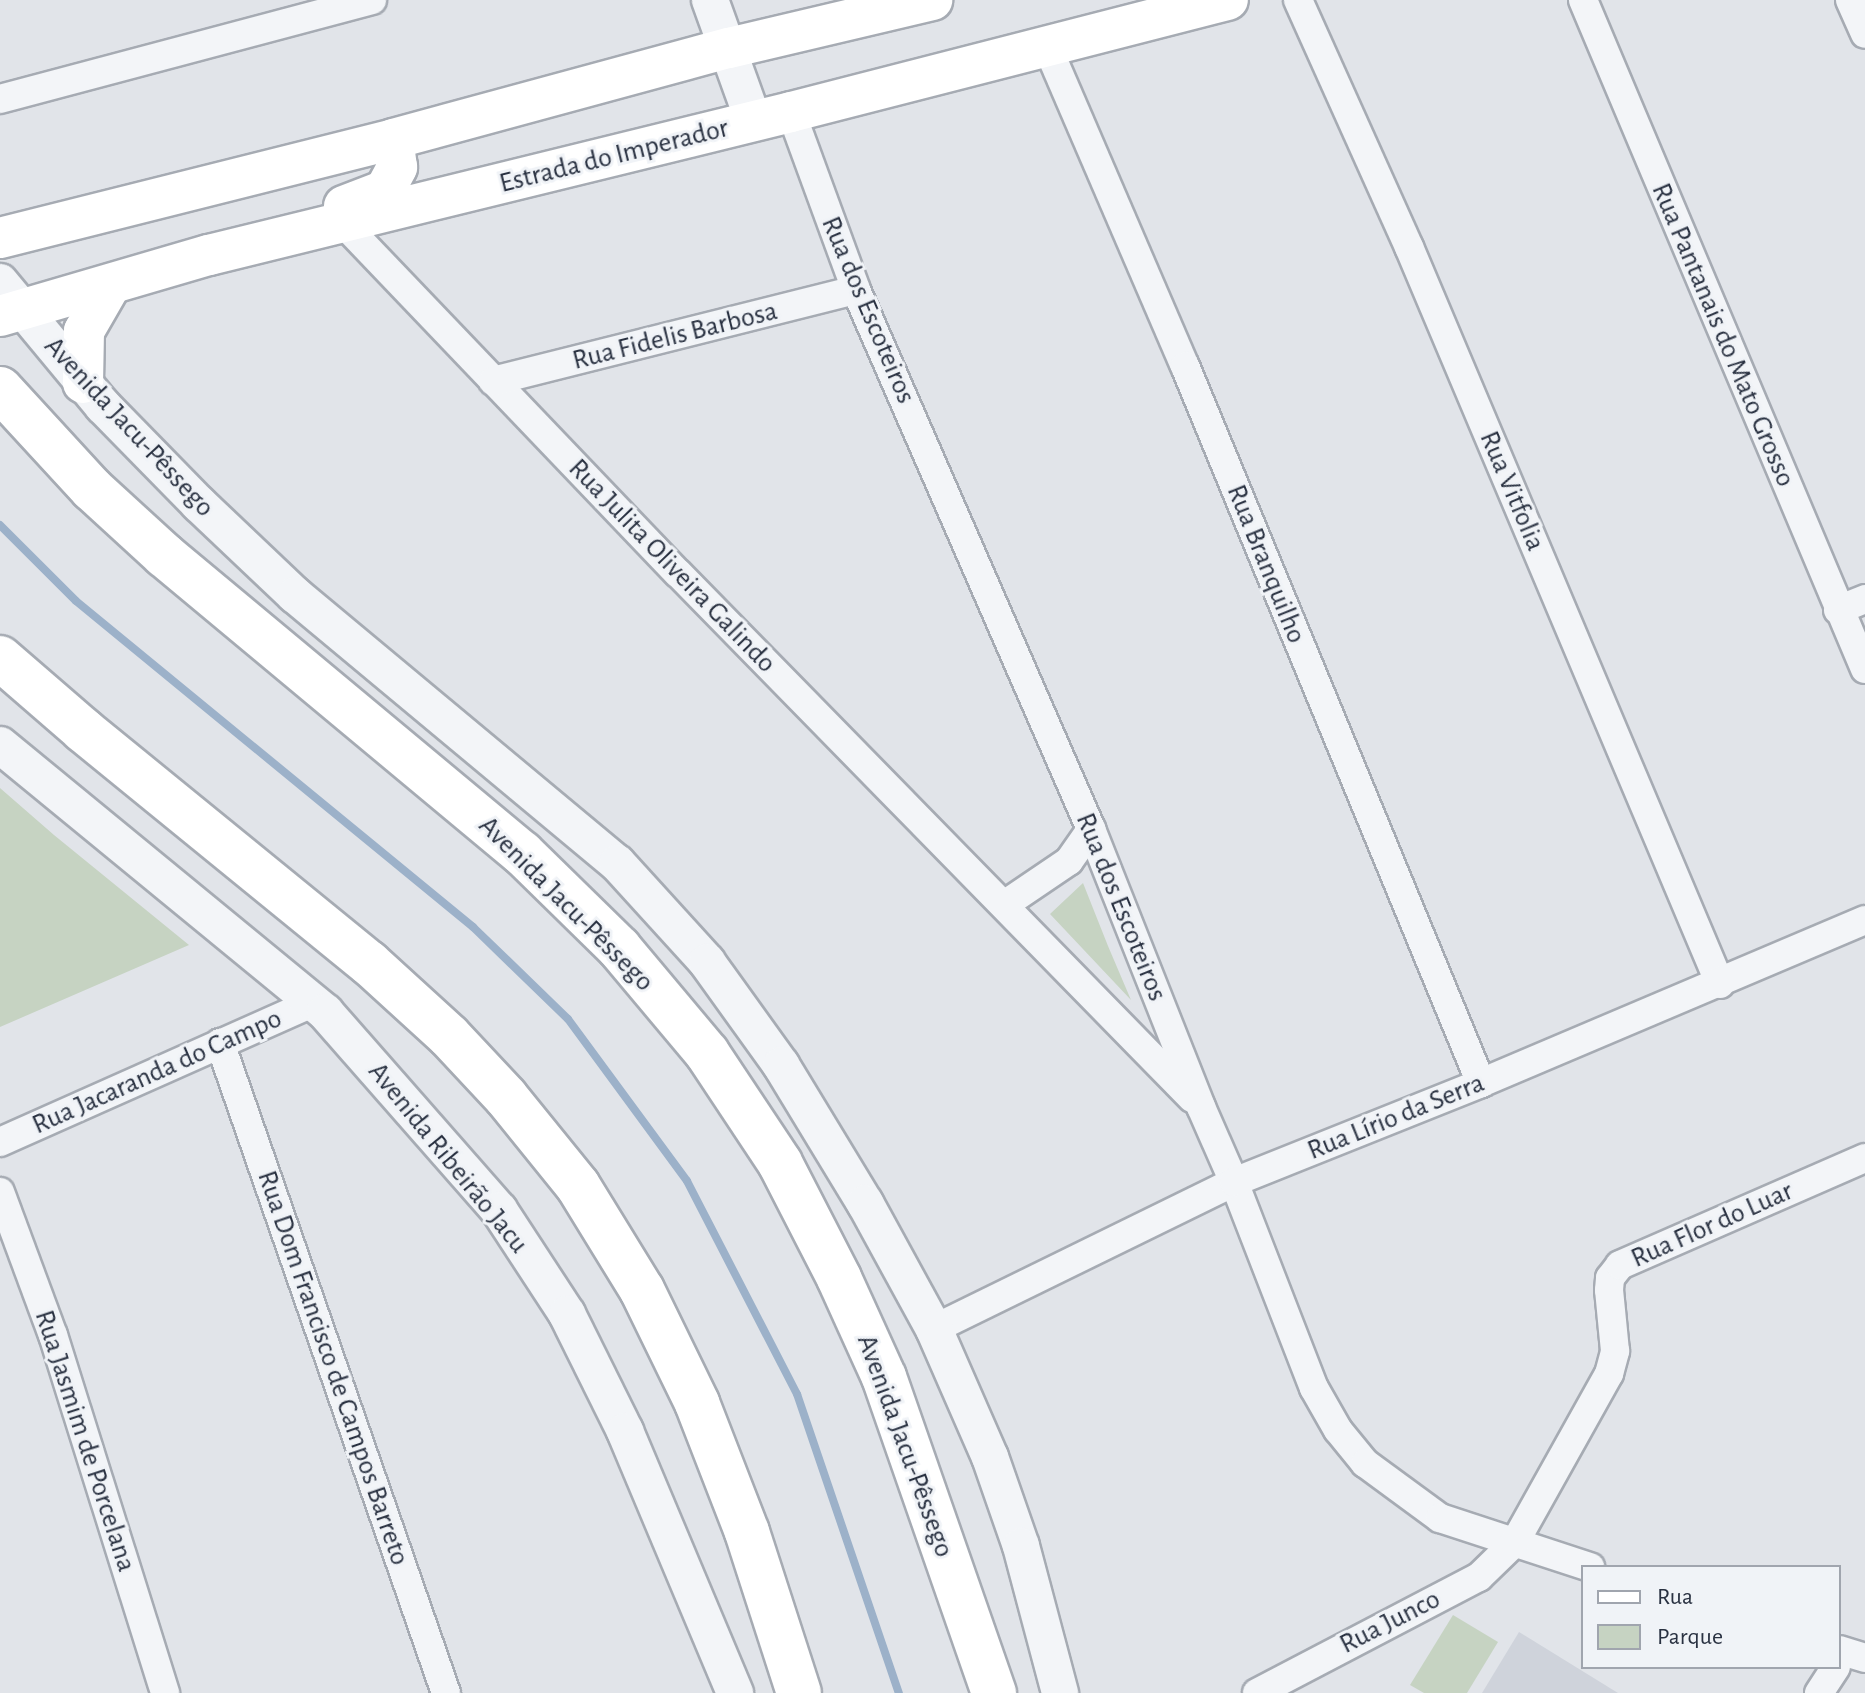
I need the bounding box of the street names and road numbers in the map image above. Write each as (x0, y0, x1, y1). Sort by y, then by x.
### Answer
street label: Estrada do Imperador (496, 111, 732, 201)
street label: Rua Pantanais do Mato Grosso (1644, 178, 1802, 492)
street label: Rua dos Escoteiros (814, 211, 922, 409)
street label: Rua Fidelis Barbosa (569, 294, 781, 378)
street label: Avenida Jacu-Pêssego (37, 330, 221, 524)
street label: Rua Vitfolia (1472, 426, 1552, 556)
street label: Rua Julita Oliveira Galindo (561, 452, 783, 680)
street label: Rua Branquilho (1219, 480, 1313, 648)
street label: Rua dos Escoteiros (1068, 808, 1174, 1006)
street label: Avenida Jacu-Pêssego (471, 809, 661, 999)
street label: Rua Jacaranda do Campo (27, 1002, 287, 1142)
street label: Avenida Ribeirão Jacu (361, 1056, 535, 1260)
street label: Rua Lírio da Serra (1303, 1066, 1489, 1168)
street label: Rua Dom Francisco de Campos Barreto (250, 1166, 416, 1570)
street label: Rua Flor do Luar (1626, 1174, 1798, 1276)
street label: Rua Jasmim de Porcelana (27, 1306, 143, 1576)
street label: Avenida Jacu-Pêssego (849, 1330, 961, 1562)
street label: Rua Junco (1334, 1582, 1446, 1662)

